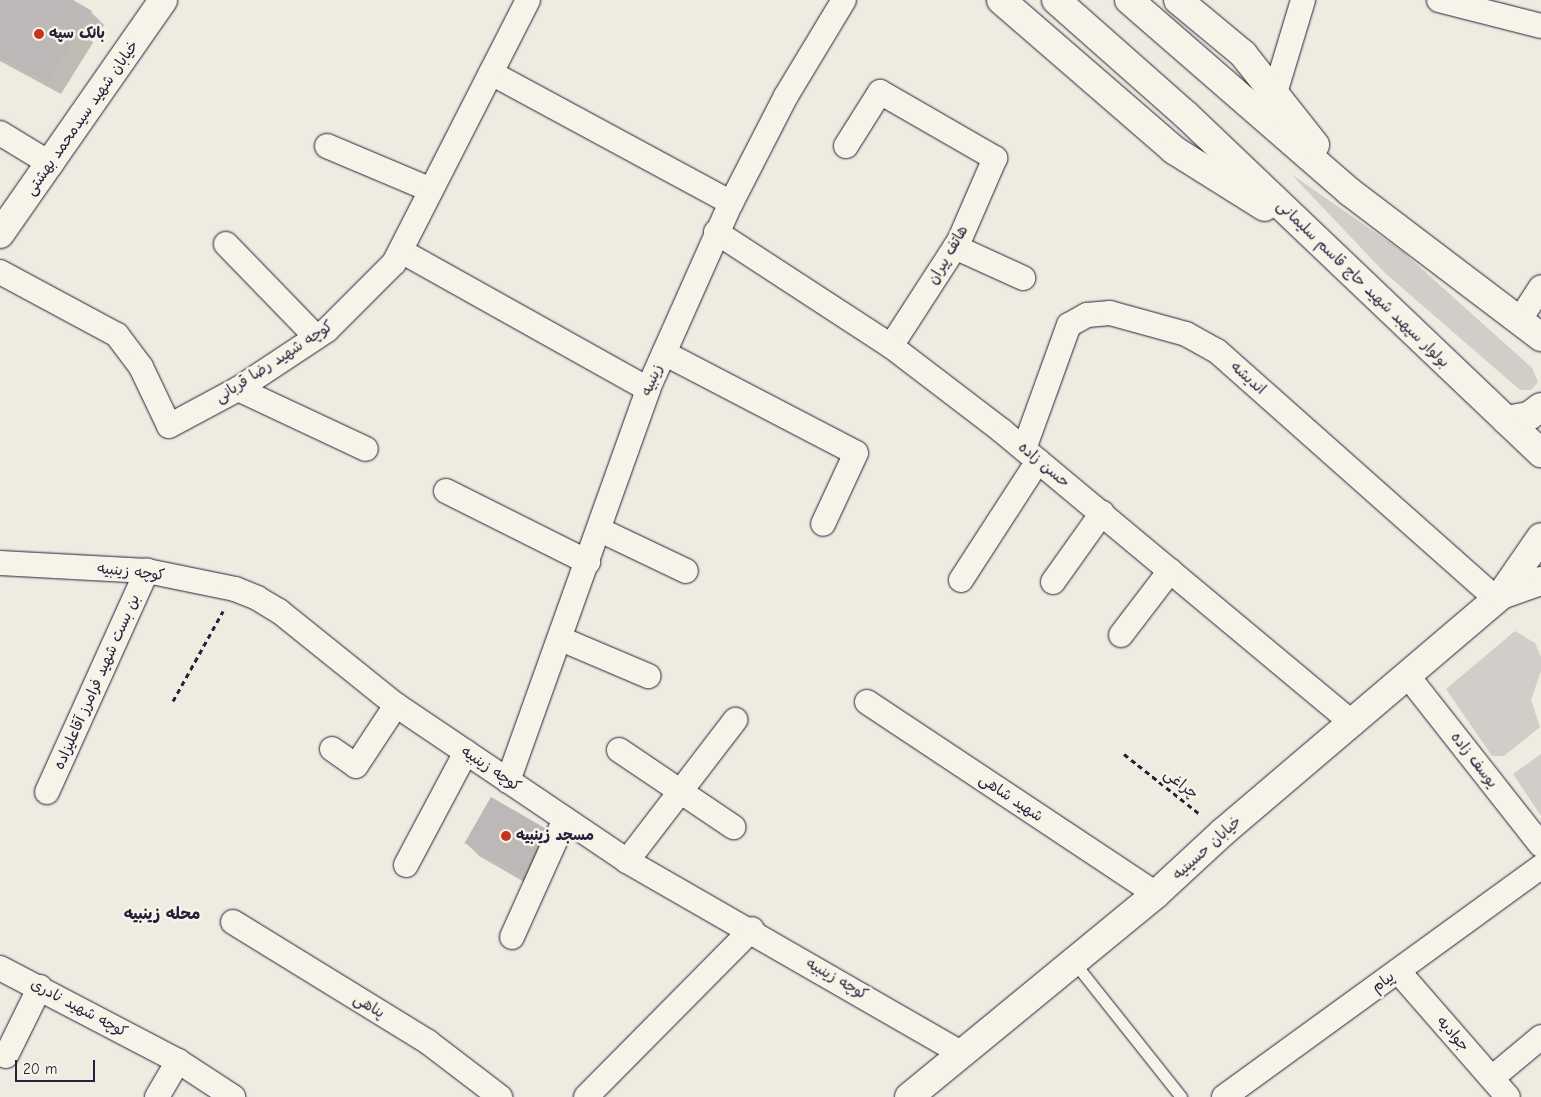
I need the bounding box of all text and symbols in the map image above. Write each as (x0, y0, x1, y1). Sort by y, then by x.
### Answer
place label: بانک سپه (49, 25, 105, 43)
marker: بانک سپه (33, 28, 45, 40)
street label: خیابان شهید سیدمحمد بهشتی (22, 37, 142, 199)
street label: بولوار سپهبد شهید حاج قاسم سلیمانی (1273, 197, 1453, 371)
street label: هاتف پیران (924, 222, 972, 288)
street label: کوچه شهید رضا قربانی (212, 317, 336, 407)
street label: اندیشه (1227, 358, 1269, 398)
street label: زینبیه (637, 361, 667, 399)
street label: حسن زاده (1015, 438, 1073, 492)
street label: کوچه زینبیه (96, 559, 166, 585)
street label: بن بست شهید فرامرز آقاعلیزاده (50, 592, 144, 772)
street label: یوسف زاده (1447, 729, 1501, 791)
street label: کوچه زینبیه (458, 742, 524, 796)
street label: چراغی (1160, 765, 1202, 803)
street label: شهید شاهی (976, 770, 1046, 826)
street label: خیابان حسینیه (1169, 812, 1245, 884)
place label: مسجد زینبیه (516, 827, 594, 845)
marker: مسجد زینبیه (500, 830, 512, 842)
district label: محله زینبیه (124, 904, 200, 924)
street label: کوچه زینبیه (803, 954, 871, 1004)
street label: پیام (1368, 968, 1398, 996)
street label: کوچه شهید نادری (28, 975, 130, 1041)
street label: پناهی (350, 990, 388, 1022)
street label: جوادیه (1433, 1013, 1473, 1055)
scale bar (18, 1050, 98, 1082)
text: 20 m (23, 1060, 57, 1078)

